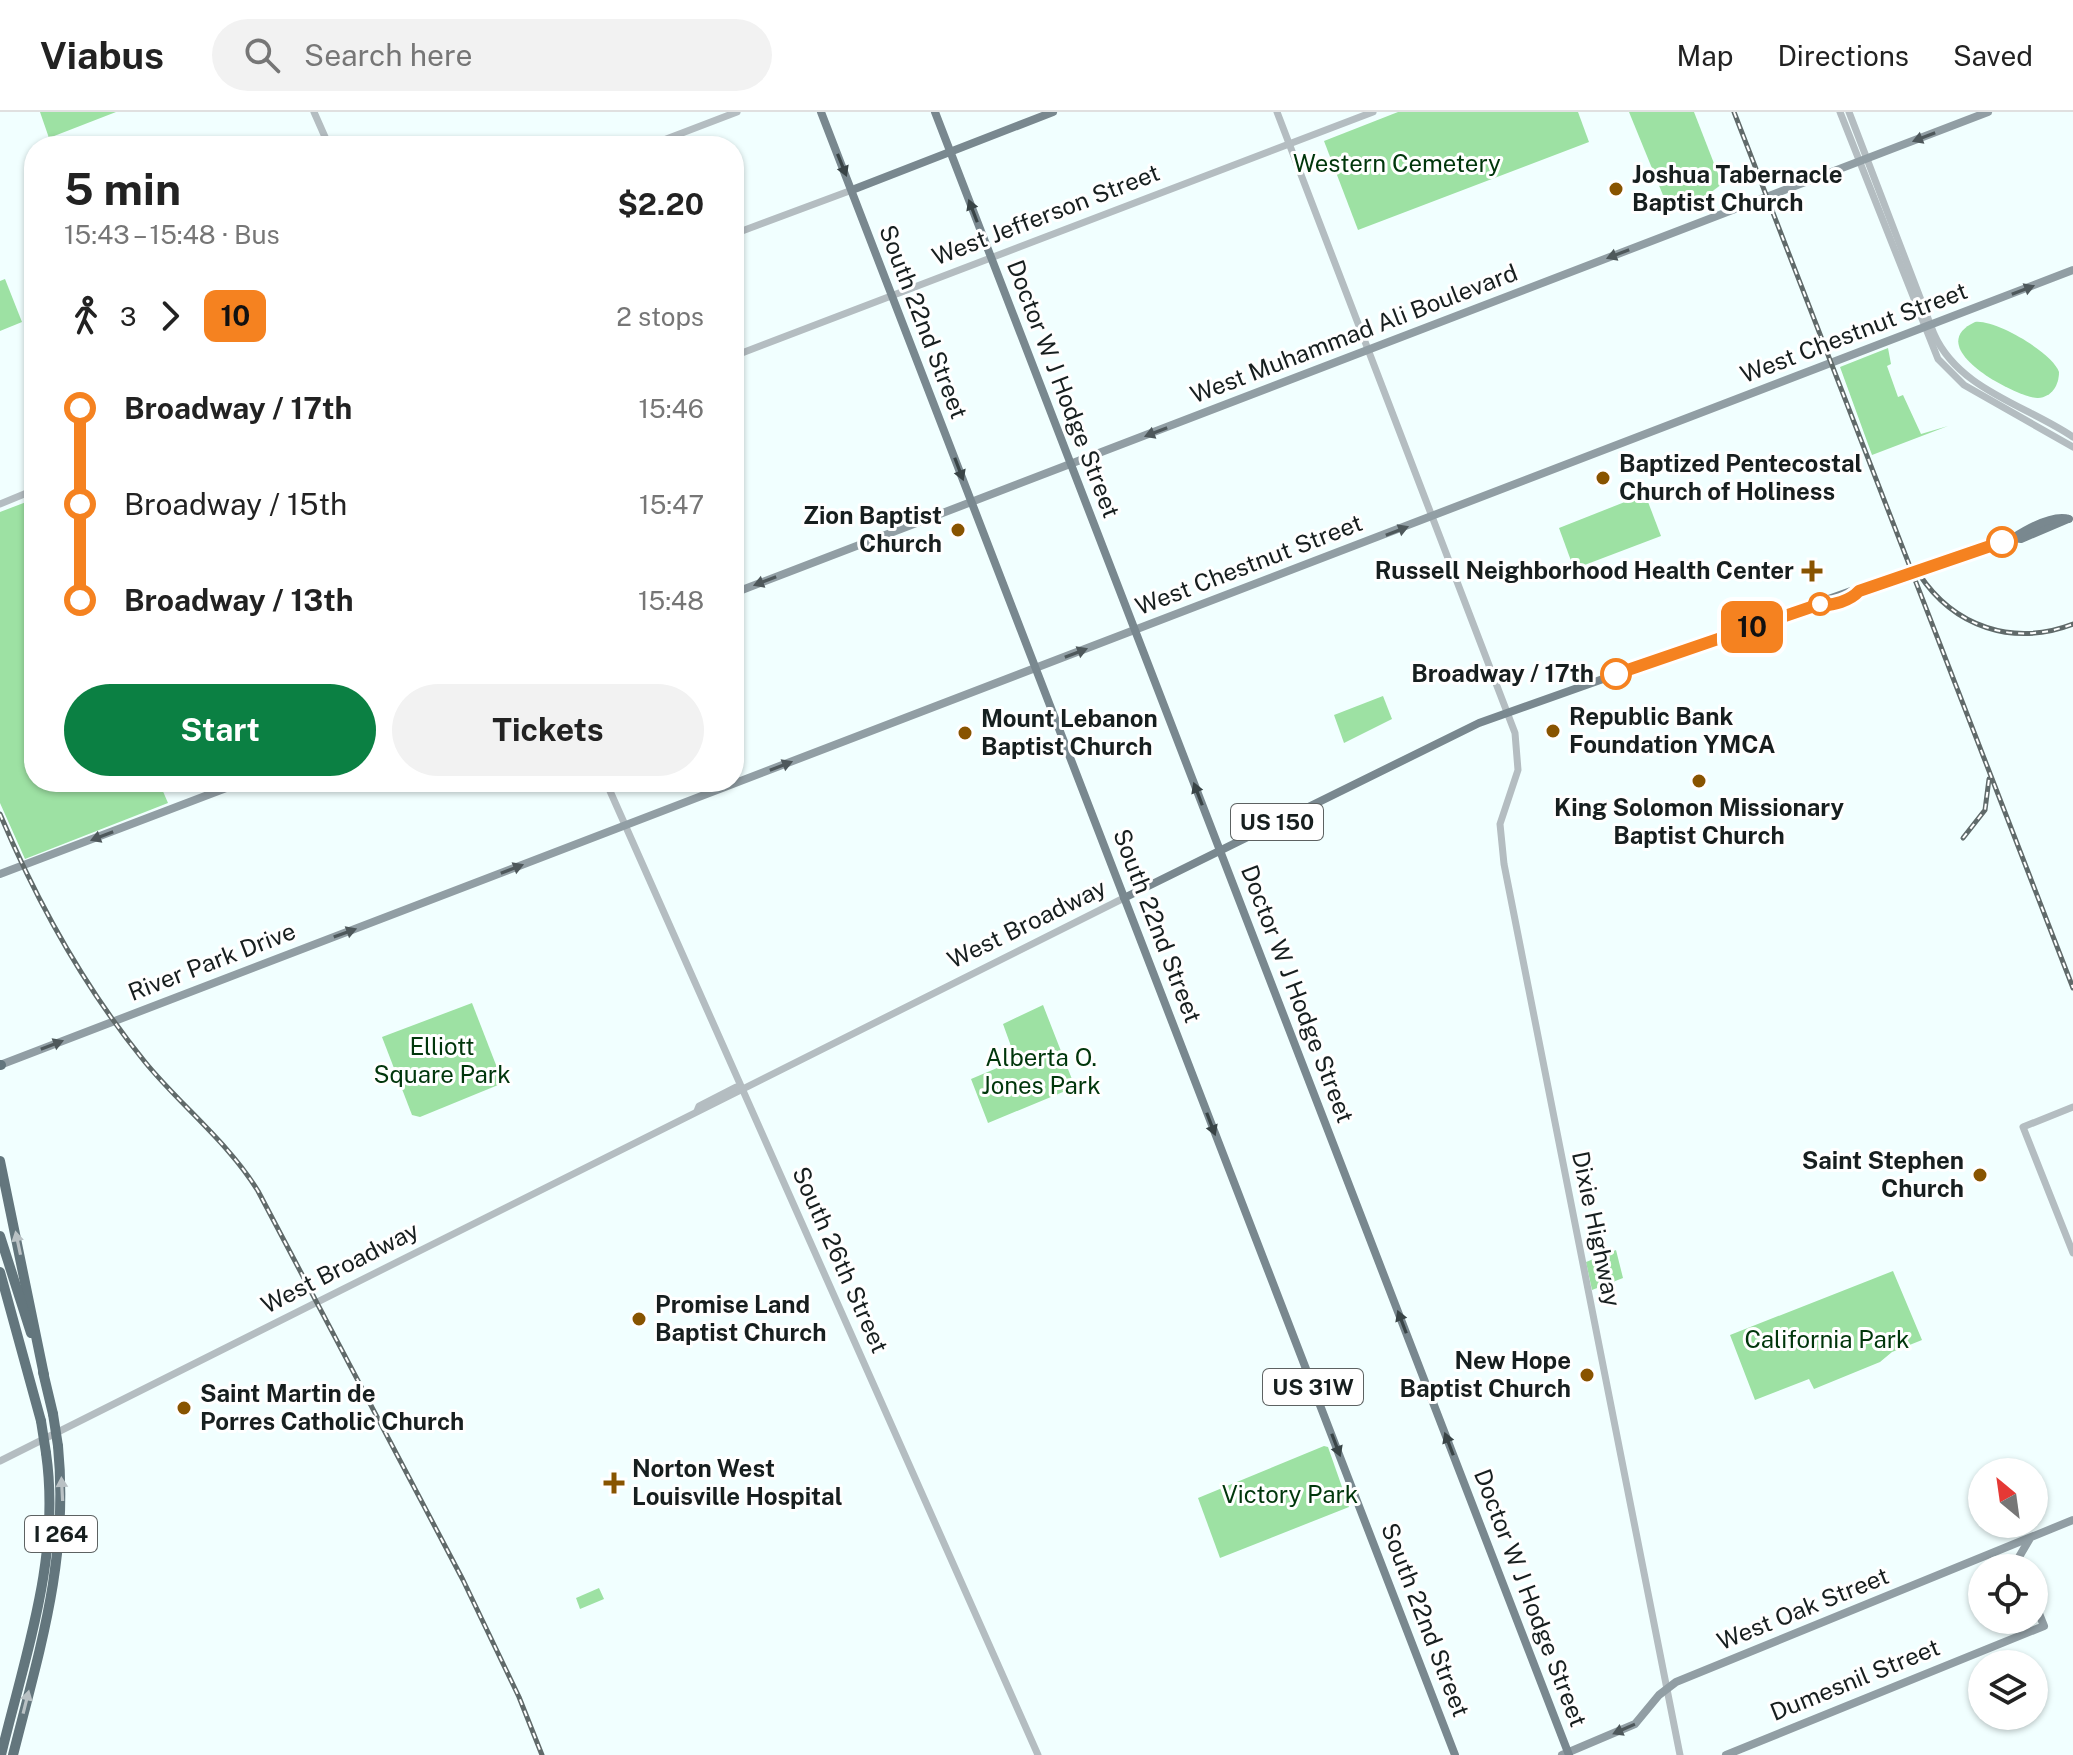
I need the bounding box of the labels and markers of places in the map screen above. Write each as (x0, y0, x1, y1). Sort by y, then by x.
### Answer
place label: Joshua Tabernacle Baptist Church (1632, 160, 1843, 216)
marker: Joshua Tabernacle Baptist Church (1607, 180, 1625, 198)
place label: Baptized Pentecostal Church of Holiness (1619, 449, 1862, 505)
marker: Baptized Pentecostal Church of Holiness (1594, 469, 1612, 487)
place label: Zion Baptist Church (803, 501, 942, 557)
marker: Zion Baptist Church (949, 521, 967, 539)
unlabelled marker (1987, 527, 2017, 557)
place label: Russell Neighborhood Health Center (1375, 556, 1794, 584)
marker: Russell Neighborhood Health Center (1801, 560, 1823, 582)
unlabelled marker (1809, 593, 1831, 615)
place label: Broadway / 17th (1411, 659, 1594, 687)
marker: Broadway / 17th (1601, 659, 1631, 689)
place label: Republic Bank Foundation YMCA (1569, 702, 1775, 758)
place label: Mount Lebanon Baptist Church (981, 704, 1158, 760)
marker: Republic Bank Foundation YMCA (1544, 722, 1562, 740)
marker: Mount Lebanon Baptist Church (956, 724, 974, 742)
marker: King Solomon Missionary Baptist Church (1690, 772, 1708, 790)
place label: King Solomon Missionary Baptist Church (1554, 793, 1844, 849)
place label: Saint Stephen Church (1802, 1146, 1964, 1202)
marker: Saint Stephen Church (1971, 1166, 1989, 1184)
place label: Promise Land Baptist Church (655, 1290, 827, 1346)
marker: Promise Land Baptist Church (630, 1310, 648, 1328)
place label: New Hope Baptist Church (1399, 1346, 1571, 1402)
marker: New Hope Baptist Church (1578, 1366, 1596, 1384)
place label: Saint Martin de Porres Catholic Church (200, 1379, 464, 1435)
marker: Saint Martin de Porres Catholic Church (175, 1399, 193, 1417)
place label: Norton West Louisville Hospital (632, 1454, 843, 1510)
marker: Norton West Louisville Hospital (603, 1472, 625, 1494)

